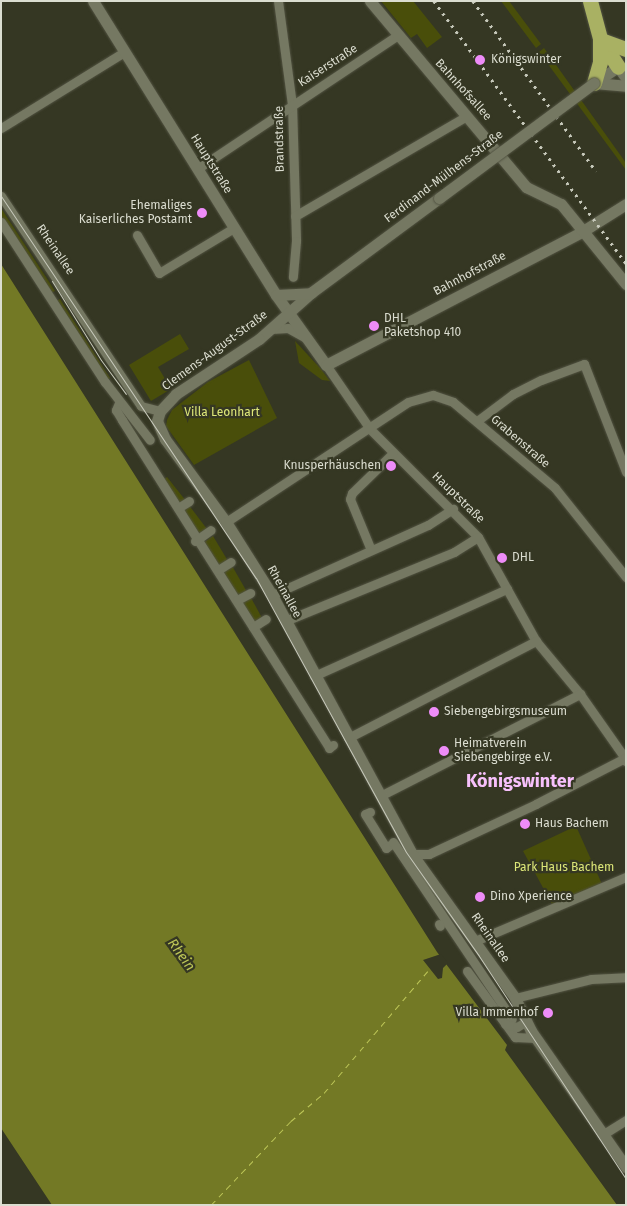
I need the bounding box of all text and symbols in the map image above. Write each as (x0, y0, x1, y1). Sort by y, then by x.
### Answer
street label: Kaiserstraße (296, 41, 360, 91)
marker: Königswinter (473, 53, 487, 67)
place label: Königswinter (491, 53, 561, 67)
street label: Bahnhofsallee (432, 56, 494, 124)
street label: Brandstraße (272, 106, 288, 172)
street label: Ferdinand-Mülhens-Straße (382, 128, 506, 226)
street label: Hauptstraße (187, 132, 235, 196)
place label: Ehemaliges Kaiserliches Postamt (79, 199, 192, 227)
marker: Ehemaliges Kaiserliches Postamt (196, 207, 208, 219)
street label: Rheinallee (33, 222, 77, 278)
street label: Bahnhofstraße (431, 249, 509, 299)
street label: Clemens-August-Straße (160, 308, 270, 394)
place label: DHL Paketshop 410 (384, 312, 461, 340)
marker: DHL Paketshop 410 (368, 320, 380, 332)
park label: Villa Leonhart (184, 406, 260, 420)
street label: Grabenstraße (488, 413, 552, 471)
place label: Knusperhäuschen (284, 459, 381, 473)
marker: Knusperhäuschen (385, 460, 397, 472)
street label: Hauptstraße (429, 469, 487, 527)
place label: DHL (512, 551, 534, 565)
marker: DHL (496, 552, 508, 564)
street label: Rheinallee (264, 563, 304, 621)
place label: Siebengebirgsmuseum (444, 705, 567, 719)
marker: Siebengebirgsmuseum (428, 706, 440, 718)
place label: Heimatverein Siebengebirge e.V. (454, 737, 552, 765)
marker: Heimatverein Siebengebirge e.V. (438, 745, 450, 757)
district label: Königswinter (466, 770, 574, 792)
place label: Haus Bachem (535, 817, 609, 831)
marker: Haus Bachem (519, 818, 531, 830)
park label: Park Haus Bachem (514, 861, 614, 875)
place label: Dino Xperience (490, 890, 572, 904)
marker: Dino Xperience (474, 891, 486, 903)
street label: Rheinallee (468, 910, 512, 966)
water label: Rhein (164, 936, 198, 974)
place label: Villa Immenhof (456, 1006, 538, 1020)
marker: Villa Immenhof (542, 1007, 554, 1019)

